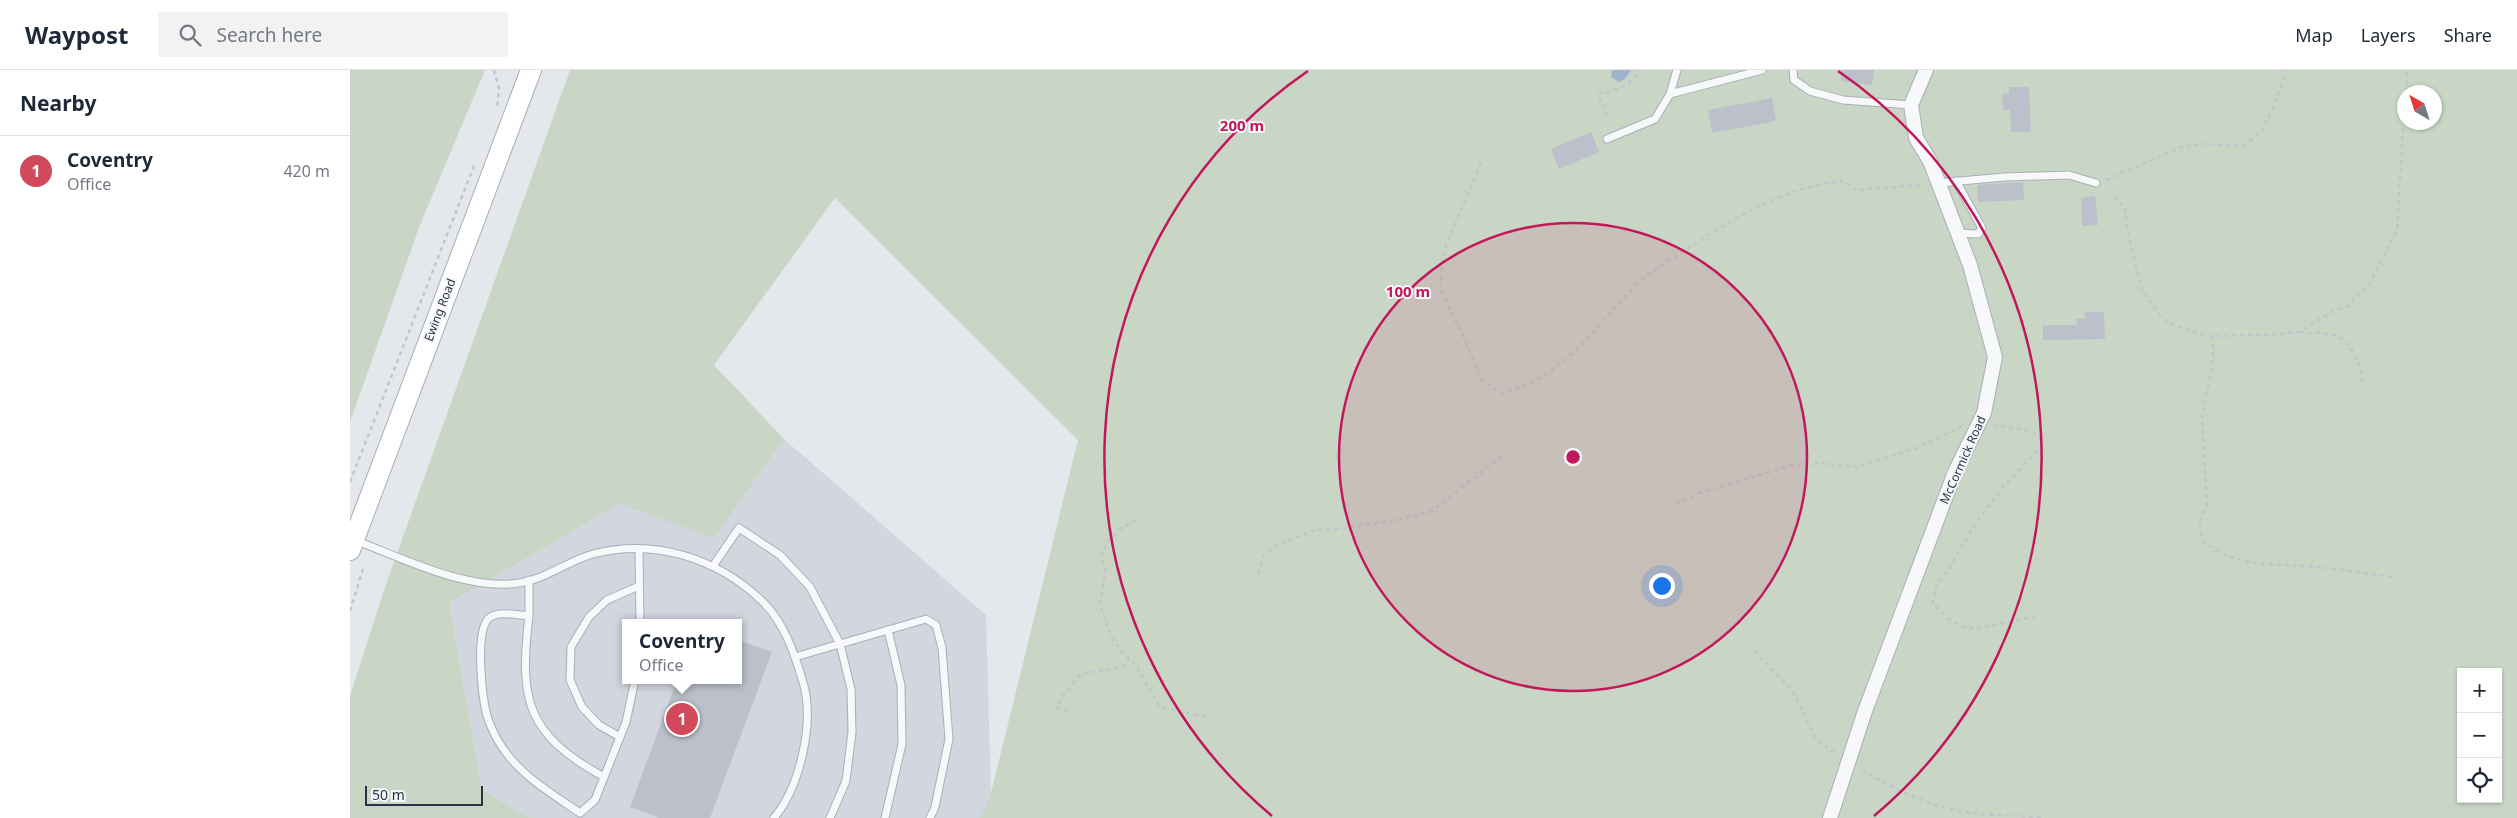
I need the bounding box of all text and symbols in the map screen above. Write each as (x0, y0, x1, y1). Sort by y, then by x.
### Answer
search box (158, 12, 508, 57)
text: Waypost (25, 18, 128, 51)
icon: search (176, 21, 204, 49)
text: Search here (216, 22, 322, 48)
text: Map (2295, 23, 2333, 47)
text: Layers (2361, 23, 2416, 47)
text: Share (2444, 23, 2492, 47)
north arrow (2397, 85, 2442, 130)
text: Nearby (20, 89, 96, 117)
text: 200 m (1220, 115, 1264, 135)
text: Coventry (67, 147, 153, 173)
text: 1 (31, 160, 41, 182)
text: 420 m (283, 160, 330, 182)
text: Office (67, 173, 111, 195)
street label: Ewing Road (420, 276, 459, 344)
text: 100 m (1386, 281, 1430, 301)
street label: McCormick Road (1935, 413, 1990, 507)
centre of rings (1564, 448, 1582, 466)
your location (1649, 573, 1675, 599)
popup (622, 619, 742, 684)
text: Coventry (639, 628, 725, 654)
text: Office (639, 654, 683, 676)
map controls (2457, 668, 2502, 803)
button: + (2457, 668, 2502, 713)
pin: 1 (666, 700, 698, 738)
button: − (2457, 713, 2502, 758)
button: locate (2457, 758, 2502, 803)
scale bar (365, 783, 482, 806)
text: 50 m (372, 785, 405, 804)

